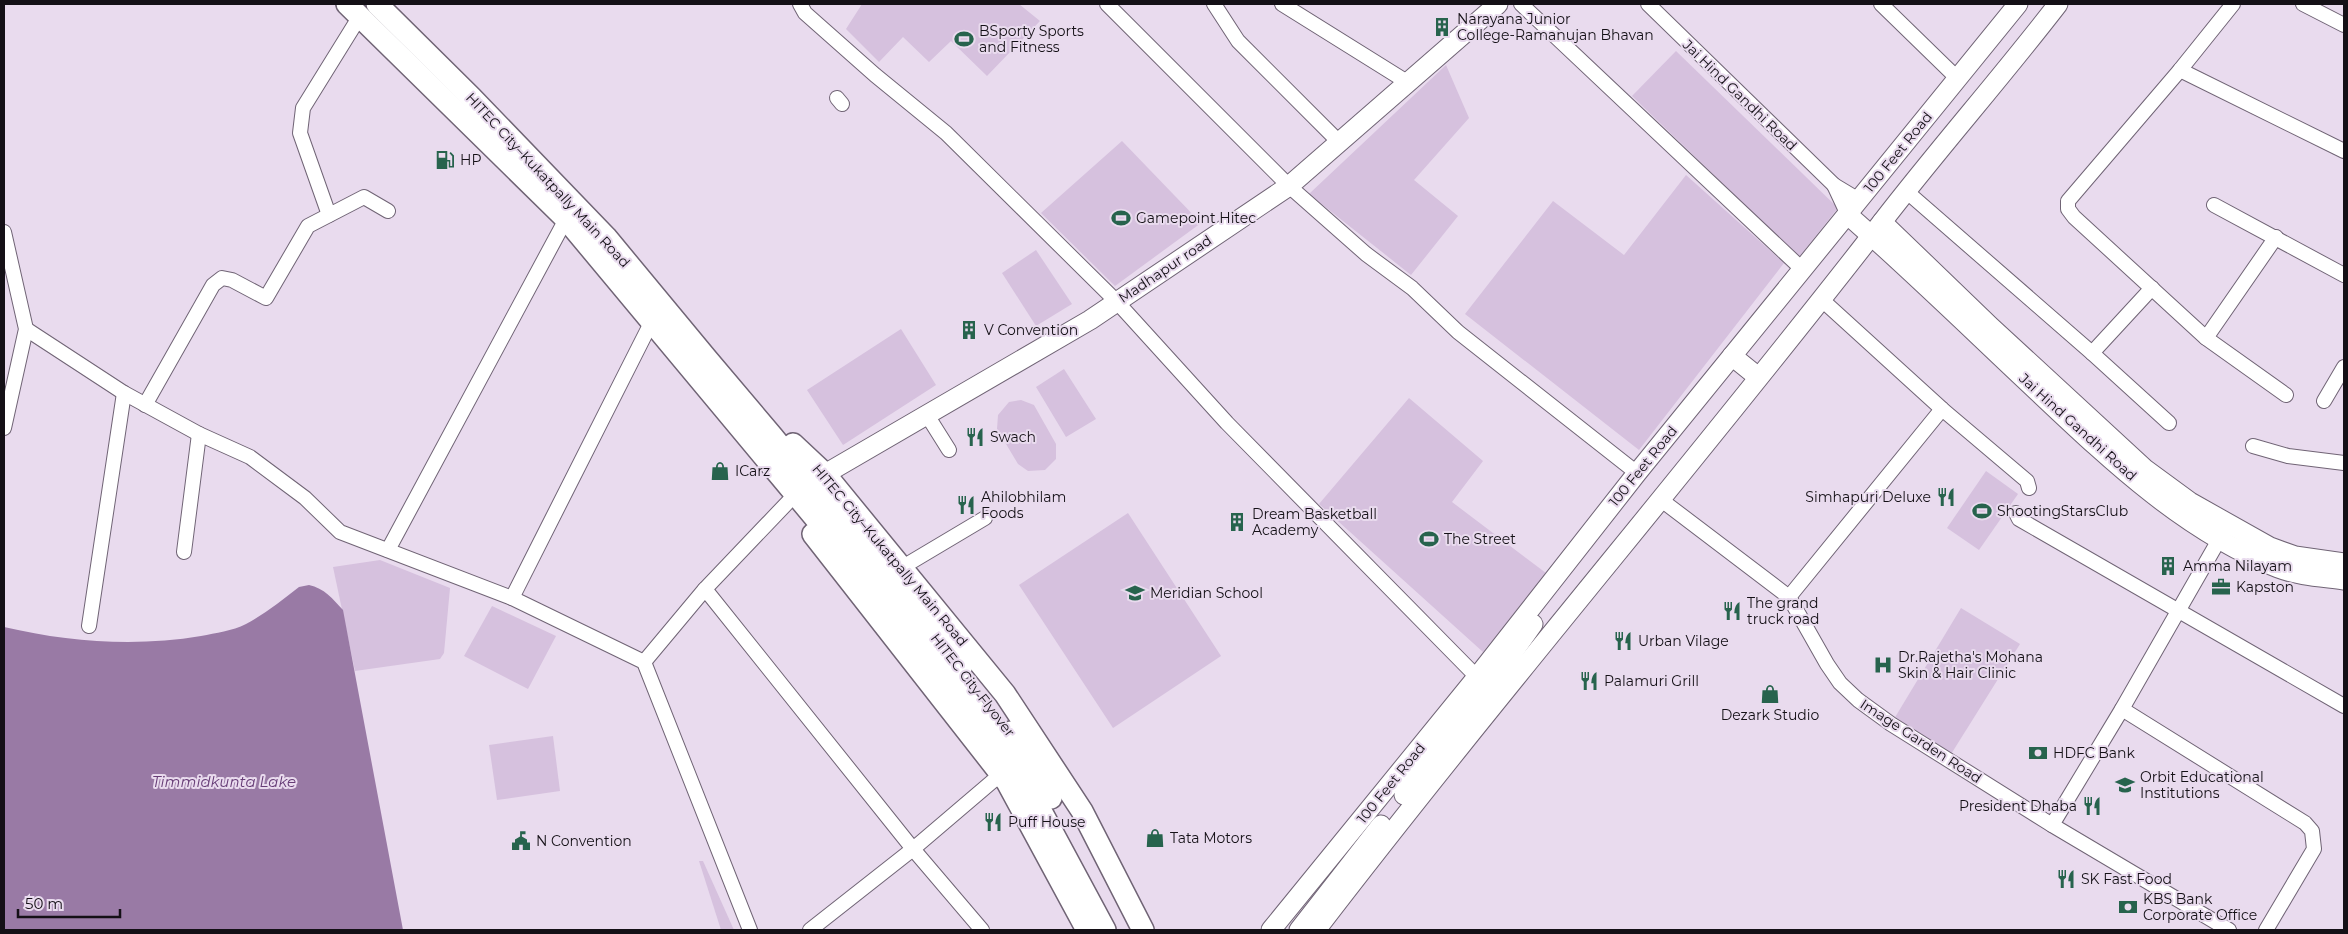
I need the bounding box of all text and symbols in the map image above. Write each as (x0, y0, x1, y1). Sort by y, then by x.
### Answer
place label: Narayana Junior College-Ramanujan Bhavan (1457, 10, 1654, 44)
building icon: Narayana Junior College-Ramanujan Bhavan (1431, 16, 1453, 38)
place label: BSporty Sports and Fitness (979, 22, 1084, 56)
sports icon: BSporty Sports and Fitness (953, 28, 975, 50)
street label: Jai Hind Gandhi Road (1678, 35, 1801, 154)
street label: HITEC City–Kukatpally Main Road (462, 89, 634, 271)
street label: 100 Feet Road (1860, 108, 1936, 196)
fuel station icon: HP (434, 149, 456, 171)
place label: HP (460, 151, 481, 169)
sports icon: Gamepoint Hitec (1110, 207, 1132, 229)
place label: Gamepoint Hitec (1136, 209, 1256, 227)
street label: Madhapur road (1115, 231, 1215, 307)
building icon: V Convention (958, 319, 980, 341)
place label: V Convention (984, 321, 1078, 339)
street label: Jai Hind Gandhi Road (2015, 369, 2141, 485)
street label: 100 Feet Road (1605, 422, 1681, 510)
restaurant icon: Swach (964, 426, 986, 448)
place label: Swach (990, 428, 1036, 446)
shop icon: ICarz (709, 460, 731, 482)
street label: HITEC City–Kukatpally Main Road (808, 460, 972, 650)
place label: ICarz (735, 462, 770, 480)
restaurant icon: Simhapuri Deluxe (1935, 486, 1957, 508)
place label: Ahilobhilam Foods (981, 488, 1066, 522)
place label: Simhapuri Deluxe (1805, 488, 1931, 506)
restaurant icon: Ahilobhilam Foods (955, 494, 977, 516)
sports icon: ShootingStarsClub (1971, 500, 1993, 522)
place label: ShootingStarsClub (1997, 502, 2128, 520)
place label: Dream Basketball Academy (1252, 505, 1377, 539)
building icon: Dream Basketball Academy (1226, 511, 1248, 533)
sports icon: The Street (1418, 528, 1440, 550)
place label: The Street (1444, 530, 1516, 548)
building icon: Amma Nilayam (2157, 555, 2179, 577)
place label: Amma Nilayam (2183, 557, 2292, 575)
office icon: Kapston (2210, 576, 2232, 598)
place label: Kapston (2236, 578, 2294, 596)
school or university icon: Meridian School (1124, 582, 1146, 604)
place label: Meridian School (1150, 584, 1263, 602)
place label: The grand truck road (1747, 594, 1819, 628)
restaurant icon: The grand truck road (1721, 600, 1743, 622)
street label: HITEC City Flyover (927, 630, 1019, 741)
restaurant icon: Urban Vilage (1612, 630, 1634, 652)
place label: Urban Vilage (1638, 632, 1729, 650)
place label: Dr.Rajetha's Mohana Skin & Hair Clinic (1898, 648, 2043, 682)
hospital icon: Dr.Rajetha's Mohana Skin & Hair Clinic (1872, 654, 1894, 676)
restaurant icon: Palamuri Grill (1578, 670, 1600, 692)
place label: Palamuri Grill (1604, 672, 1699, 690)
shop icon: Dezark Studio (1759, 683, 1781, 705)
street label: Image Garden Road (1857, 695, 1985, 787)
place label: Dezark Studio (1721, 706, 1820, 724)
street label: 100 Feet Road (1353, 739, 1429, 827)
bank icon: HDFC Bank (2027, 742, 2049, 764)
place label: HDFC Bank (2053, 744, 2136, 762)
place label: Orbit Educational Institutions (2140, 768, 2264, 802)
water label: Timmidkunta Lake (152, 772, 296, 791)
school or university icon: Orbit Educational Institutions (2114, 774, 2136, 796)
restaurant icon: President Dhaba (2081, 795, 2103, 817)
place label: President Dhaba (1959, 797, 2077, 815)
restaurant icon: Puff House (982, 811, 1004, 833)
place label: Puff House (1008, 813, 1086, 831)
shop icon: Tata Motors (1144, 827, 1166, 849)
place label: Tata Motors (1170, 829, 1252, 847)
public building icon: N Convention (510, 830, 532, 852)
place label: N Convention (536, 832, 632, 850)
restaurant icon: SK Fast Food (2055, 868, 2077, 890)
place label: SK Fast Food (2081, 870, 2172, 888)
scale bar (18, 886, 120, 918)
place label: KBS Bank Corporate Office (2143, 890, 2257, 924)
text: 50 m (25, 894, 63, 913)
bank icon: KBS Bank Corporate Office (2117, 896, 2139, 918)

